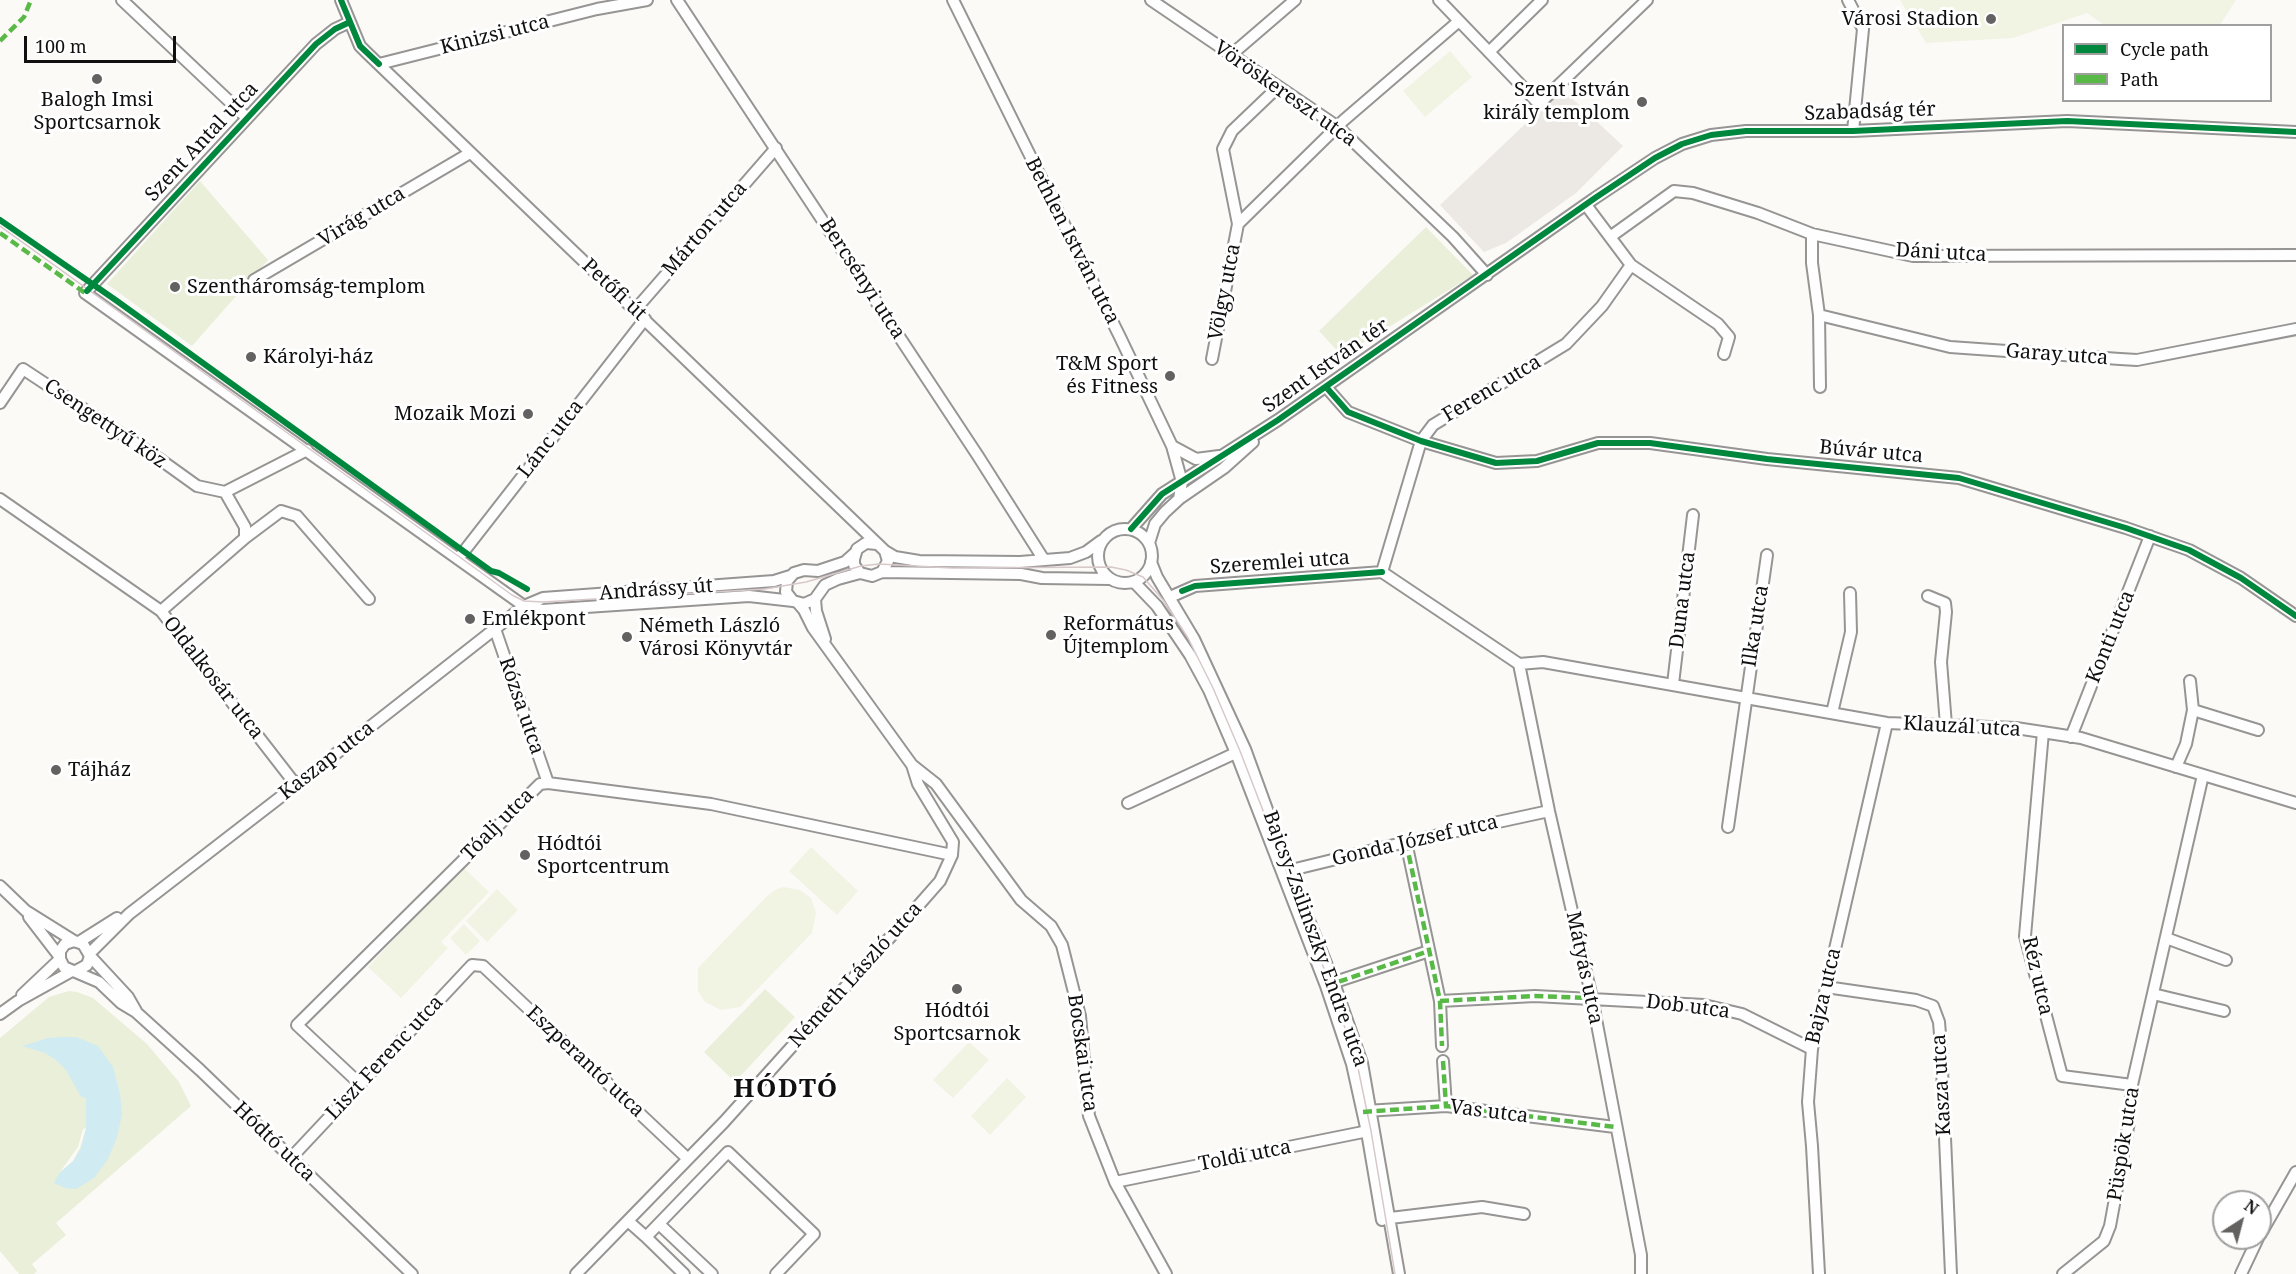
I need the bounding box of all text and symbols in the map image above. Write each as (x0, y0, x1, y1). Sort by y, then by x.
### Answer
place label: Városi Stadion (1842, 7, 1979, 31)
street label: Kinizsi utca (438, 10, 552, 60)
marker: Városi Stadion (1984, 12, 1998, 26)
scale bar (27, 24, 178, 62)
legend (2062, 24, 2272, 102)
text: 100 m (35, 34, 87, 58)
street label: Vöröskereszt utca (1209, 36, 1361, 152)
text: Cycle path (2120, 37, 2209, 61)
text: Path (2120, 67, 2159, 91)
marker: Balogh Imsi Sportcsarnok (90, 72, 104, 86)
street label: Szent Antal utca (141, 77, 263, 207)
place label: Szent István király templom (1483, 78, 1630, 125)
place label: Balogh Imsi Sportcsarnok (34, 88, 160, 135)
marker: Szent István király templom (1635, 95, 1649, 109)
street label: Szabadság tér (1804, 98, 1936, 126)
street label: Bethlen István utca (1020, 154, 1124, 328)
street label: Márton utca (658, 177, 752, 281)
street label: Virág utca (314, 182, 410, 252)
street label: Bercsényi utca (814, 214, 910, 344)
street label: Dáni utca (1895, 239, 1987, 267)
street label: Völgy utca (1204, 242, 1246, 342)
street label: Petőfi út (577, 254, 651, 326)
place label: Szentháromság-templom (187, 275, 425, 299)
marker: Szentháromság-templom (168, 280, 182, 294)
street label: Szent István tér (1258, 314, 1394, 418)
street label: Garay utca (2005, 339, 2109, 371)
place label: Károlyi-ház (263, 345, 373, 369)
marker: Károlyi-ház (244, 350, 258, 364)
street label: Ferenc utca (1438, 350, 1546, 428)
place label: T&M Sport és Fitness (1056, 352, 1158, 399)
marker: T&M Sport és Fitness (1163, 369, 1177, 383)
street label: Csengettyű köz (39, 374, 171, 474)
street label: Lánc utca (513, 395, 589, 483)
place label: Mozaik Mozi (394, 402, 516, 426)
marker: Mozaik Mozi (521, 407, 535, 421)
street label: Búvár utca (1818, 436, 1924, 468)
street label: Szeremlei utca (1209, 546, 1351, 580)
street label: Duna utca (1665, 550, 1701, 650)
street label: Andrássy út (598, 574, 714, 606)
street label: Ilka utca (1738, 583, 1774, 669)
street label: Konti utca (2082, 587, 2140, 687)
place label: Emlékpont (482, 607, 586, 631)
street label: Oldalkosár utca (158, 612, 268, 744)
marker: Emlékpont (463, 612, 477, 626)
place label: Református Újtemplom (1063, 612, 1174, 659)
place label: Németh László Városi Könyvtár (639, 614, 792, 661)
marker: Református Újtemplom (1044, 628, 1058, 642)
marker: Németh László Városi Könyvtár (620, 630, 634, 644)
street label: Rózsa utca (493, 654, 549, 758)
street label: Klauzál utca (1903, 712, 2021, 742)
street label: Kaszap utca (275, 716, 379, 806)
place label: Tájház (68, 758, 131, 782)
marker: Tájház (49, 763, 63, 777)
street label: Tóalj utca (457, 784, 539, 866)
street label: Bajcsy-Zsilinszky Endre utca (1257, 808, 1373, 1070)
street label: Gonda József utca (1330, 810, 1500, 872)
place label: Hódtói Sportcentrum (537, 832, 670, 879)
marker: Hódtói Sportcentrum (518, 848, 532, 862)
street label: Németh László utca (784, 897, 928, 1053)
street label: Mátyás utca (1560, 909, 1608, 1027)
street label: Réz utca (2016, 934, 2058, 1018)
street label: Bajza utca (1801, 946, 1847, 1046)
marker: Hódtói Sportcsarnok (950, 982, 964, 996)
street label: Dob utca (1645, 990, 1731, 1024)
street label: Liszt Ferenc utca (321, 991, 449, 1125)
street label: Bocskai utca (1062, 992, 1102, 1114)
place label: Hódtói Sportcsarnok (894, 999, 1020, 1046)
street label: Eszperantó utca (521, 1001, 649, 1123)
street label: Kasza utca (1927, 1034, 1957, 1136)
district label: HÓDTÓ (733, 1074, 839, 1106)
street label: Püspök utca (2103, 1085, 2145, 1203)
street label: Vas utca (1449, 1095, 1529, 1129)
street label: Hódtó utca (228, 1097, 320, 1187)
street label: Toldi utca (1197, 1135, 1293, 1177)
north arrow (2212, 1190, 2272, 1250)
text: N (2240, 1194, 2263, 1220)

